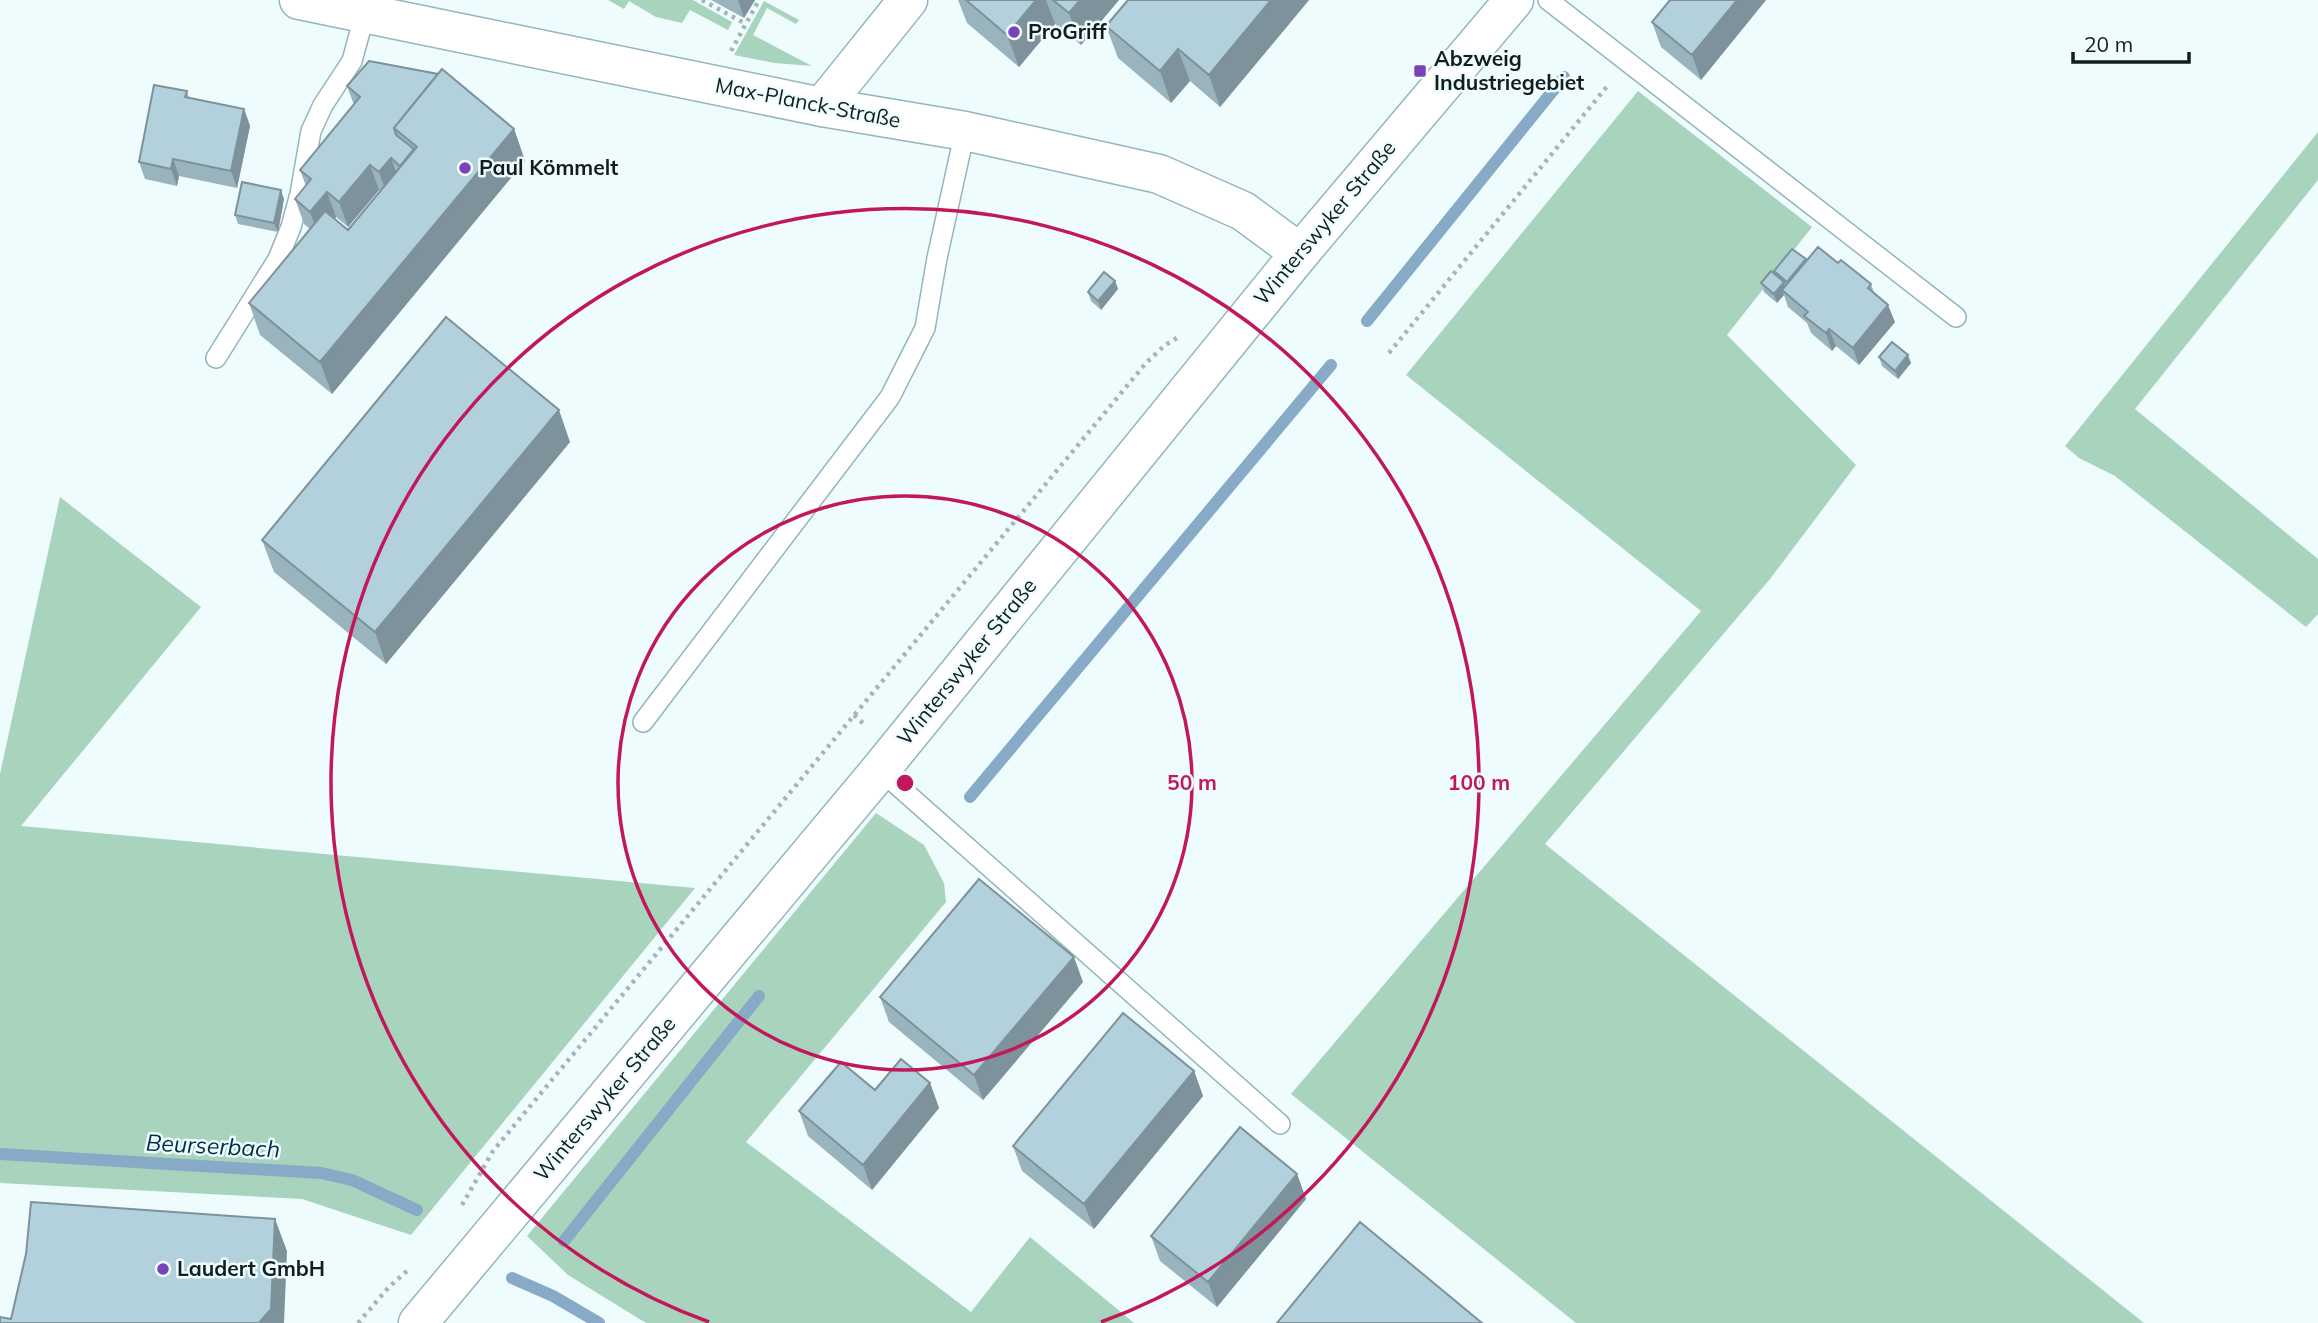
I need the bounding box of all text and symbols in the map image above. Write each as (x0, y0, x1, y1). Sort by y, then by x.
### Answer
place label: ProGriff (1028, 18, 1108, 44)
scale bar (2073, 21, 2188, 65)
marker: ProGriff (1006, 24, 1022, 40)
text: 20 m (2084, 31, 2133, 57)
place label: Abzweig Industriegebiet (1434, 45, 1584, 95)
marker: Abzweig Industriegebiet (1412, 63, 1428, 79)
street label: Max-Planck-Straße (713, 71, 903, 133)
street label: Winterswyker Straße (1248, 135, 1401, 310)
place label: Paul Kömmelt (479, 154, 618, 180)
marker: Paul Kömmelt (457, 160, 473, 176)
street label: Winterswyker Straße (891, 573, 1041, 750)
text: 50 m (1167, 769, 1217, 795)
text: 100 m (1448, 769, 1510, 795)
centre of rings (893, 771, 917, 795)
street label: Winterswyker Straße (528, 1011, 681, 1186)
water label: Beurserbach (145, 1128, 281, 1163)
place label: Laudert GmbH (177, 1255, 325, 1281)
marker: Laudert GmbH (155, 1261, 171, 1277)

